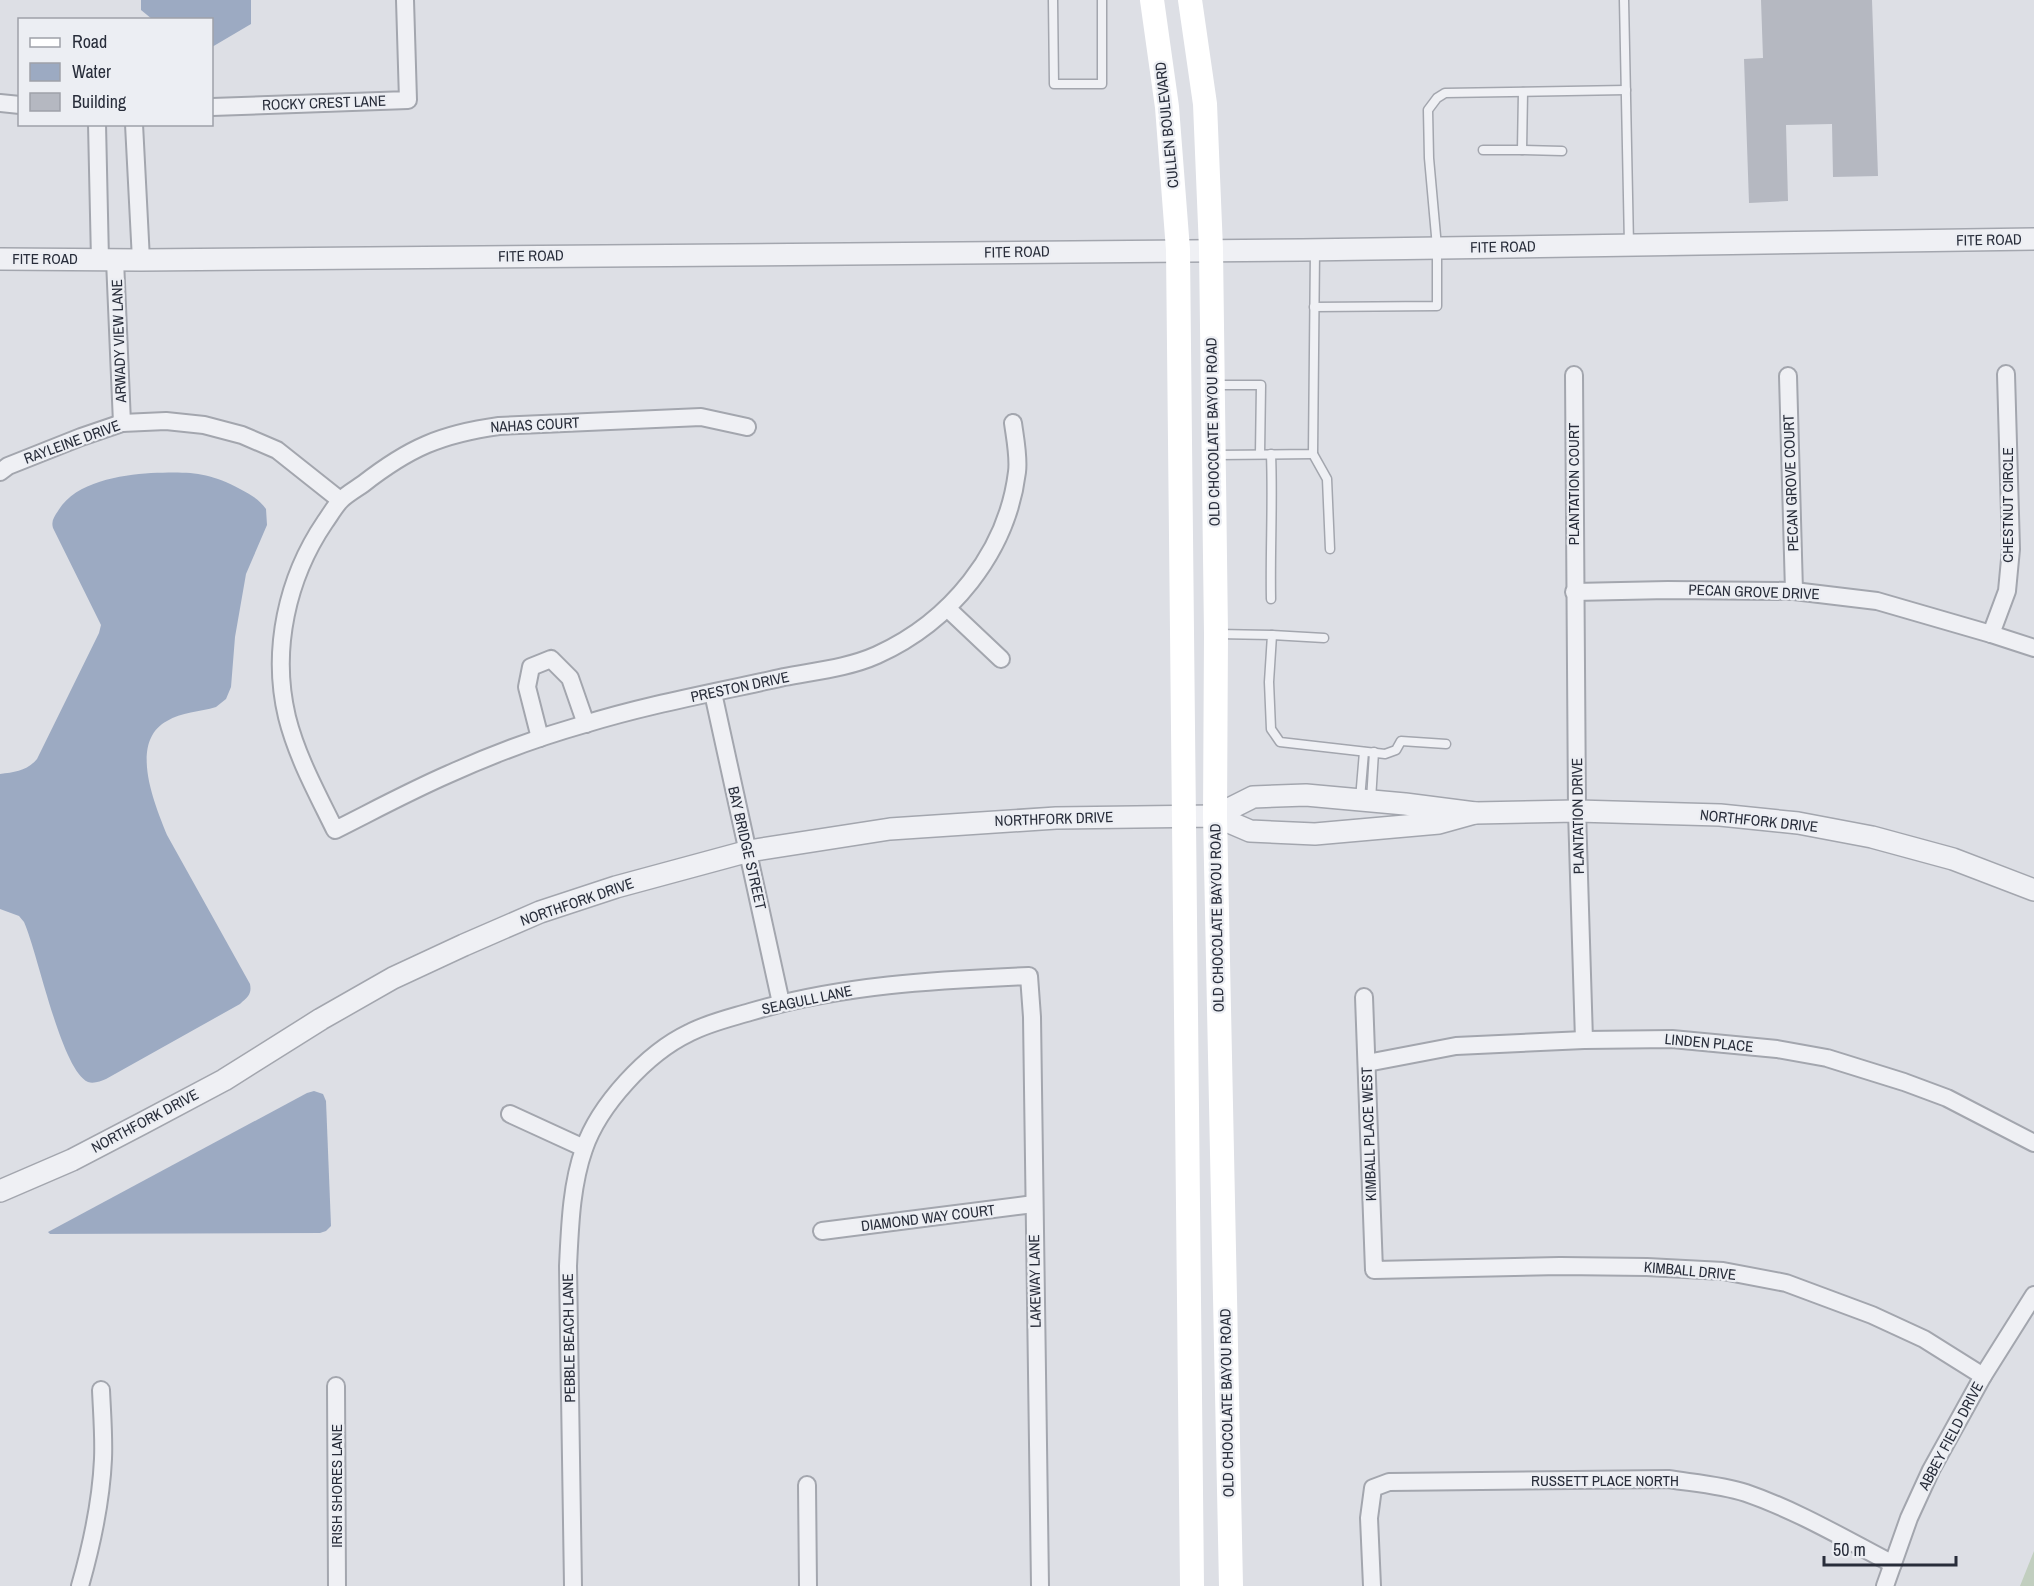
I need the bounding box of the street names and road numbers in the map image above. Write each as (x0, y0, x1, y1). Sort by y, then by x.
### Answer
street label: CULLEN BOULEVARD (1149, 61, 1184, 189)
street label: ROCKY CREST LANE (262, 90, 386, 115)
street label: FITE ROAD (1956, 228, 2022, 251)
street label: FITE ROAD (1470, 235, 1536, 258)
street label: FITE ROAD (984, 240, 1050, 263)
street label: FITE ROAD (498, 244, 564, 267)
street label: FITE ROAD (12, 248, 78, 269)
street label: ARWADY VIEW LANE (106, 279, 131, 404)
street label: OLD CHOCOLATE BAYOU ROAD (1200, 337, 1225, 527)
street label: NAHAS COURT (490, 412, 581, 437)
street label: RAYLEINE DRIVE (21, 414, 123, 469)
street label: PECAN GROVE COURT (1778, 414, 1803, 552)
street label: PLANTATION COURT (1563, 422, 1584, 545)
street label: CHESTNUT CIRCLE (1997, 447, 2018, 563)
street label: PECAN GROVE DRIVE (1688, 579, 1820, 604)
street label: PRESTON DRIVE (689, 666, 791, 707)
street label: PLANTATION DRIVE (1566, 758, 1589, 874)
street label: BAY BRIDGE STREET (723, 784, 772, 912)
street label: NORTHFORK DRIVE (1699, 804, 1819, 837)
street label: NORTHFORK DRIVE (994, 806, 1114, 831)
street label: OLD CHOCOLATE BAYOU ROAD (1204, 823, 1229, 1013)
street label: NORTHFORK DRIVE (517, 872, 636, 931)
street label: SEAGULL LANE (760, 980, 854, 1019)
street label: LINDEN PLACE (1664, 1028, 1754, 1057)
street label: KIMBALL PLACE WEST (1356, 1066, 1381, 1201)
street label: NORTHFORK DRIVE (87, 1083, 202, 1158)
street label: DIAMOND WAY COURT (860, 1199, 997, 1236)
street label: LAKEWAY LANE (1023, 1234, 1046, 1328)
street label: KIMBALL DRIVE (1643, 1256, 1737, 1285)
street label: PEBBLE BEACH LANE (557, 1273, 580, 1403)
street label: OLD CHOCOLATE BAYOU ROAD (1214, 1308, 1239, 1498)
street label: ABBEY FIELD DRIVE (1913, 1378, 1988, 1495)
street label: IRISH SHORES LANE (326, 1424, 347, 1548)
street label: RUSSETT PLACE NORTH (1531, 1470, 1679, 1491)

